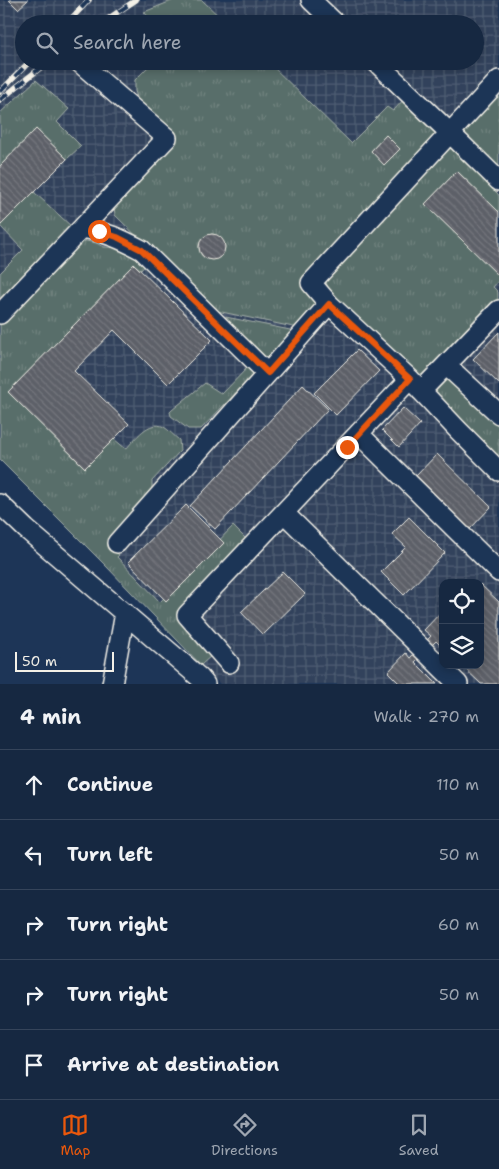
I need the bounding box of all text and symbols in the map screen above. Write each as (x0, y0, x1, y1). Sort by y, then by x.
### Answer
search box (15, 15, 484, 70)
icon: search (33, 29, 61, 57)
text: Search here (73, 30, 182, 55)
route start (88, 220, 111, 243)
route end (336, 436, 359, 459)
map controls (439, 579, 484, 669)
button: locate (439, 579, 484, 624)
button: layers (439, 624, 484, 669)
scale bar (15, 649, 114, 672)
text: 50 m (22, 652, 57, 670)
text: 4 min (20, 703, 81, 731)
text: Walk · 270 m (374, 706, 479, 727)
icon: ahead (20, 771, 48, 799)
text: Continue (67, 772, 153, 797)
text: 110 m (436, 774, 479, 795)
icon: left (20, 841, 48, 869)
text: Turn left (67, 842, 153, 867)
text: 50 m (439, 844, 479, 865)
icon: right (20, 911, 48, 939)
text: Turn right (67, 912, 168, 937)
text: 60 m (438, 914, 479, 935)
icon: right (20, 981, 48, 1009)
text: Turn right (67, 982, 168, 1007)
text: 50 m (439, 984, 479, 1005)
icon: arrive (20, 1051, 48, 1079)
text: Arrive at destination (67, 1052, 279, 1077)
tab: Map (60, 1111, 90, 1159)
tab: Directions (211, 1111, 278, 1159)
tab: Saved (399, 1111, 439, 1159)

